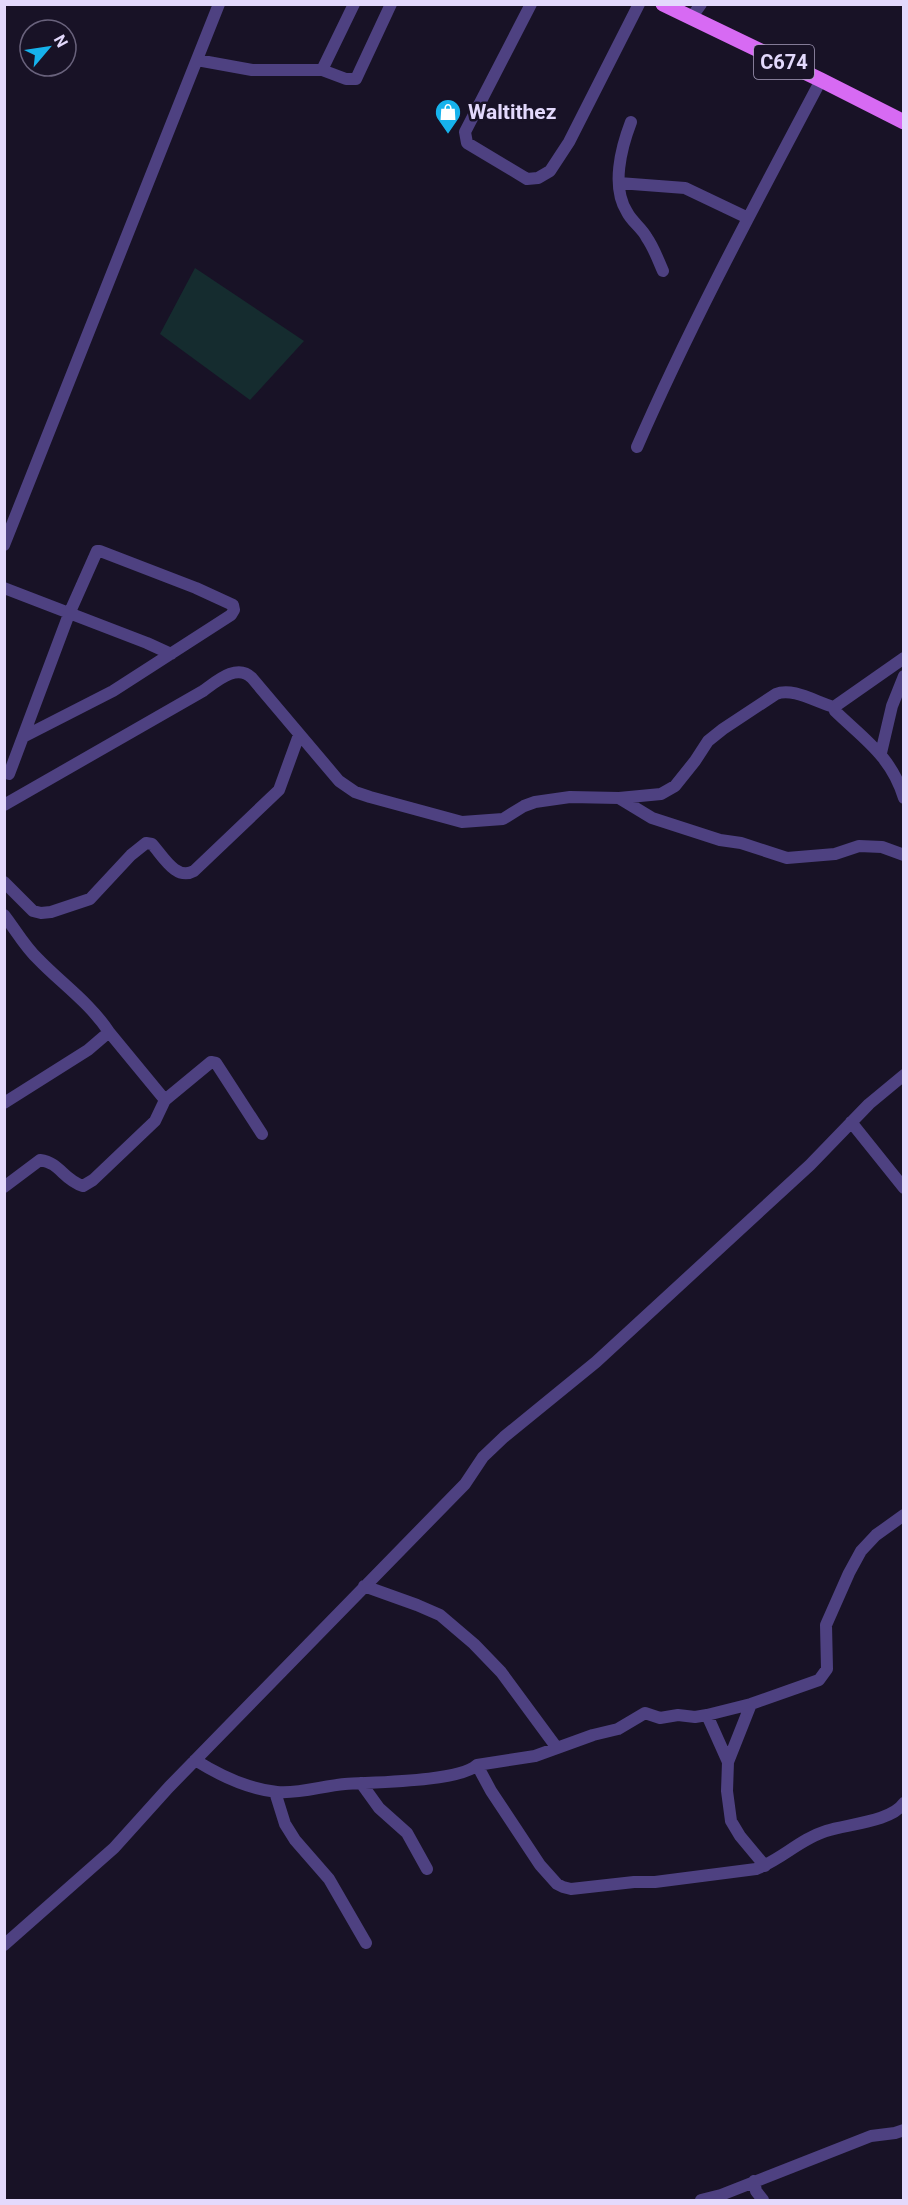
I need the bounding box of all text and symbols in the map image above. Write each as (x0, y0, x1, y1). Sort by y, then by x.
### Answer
north arrow (18, 18, 78, 78)
text: N (50, 31, 72, 51)
road number: C674 (754, 45, 814, 79)
shop icon: Waltithez (433, 97, 463, 135)
place label: Waltithez (468, 100, 556, 124)

